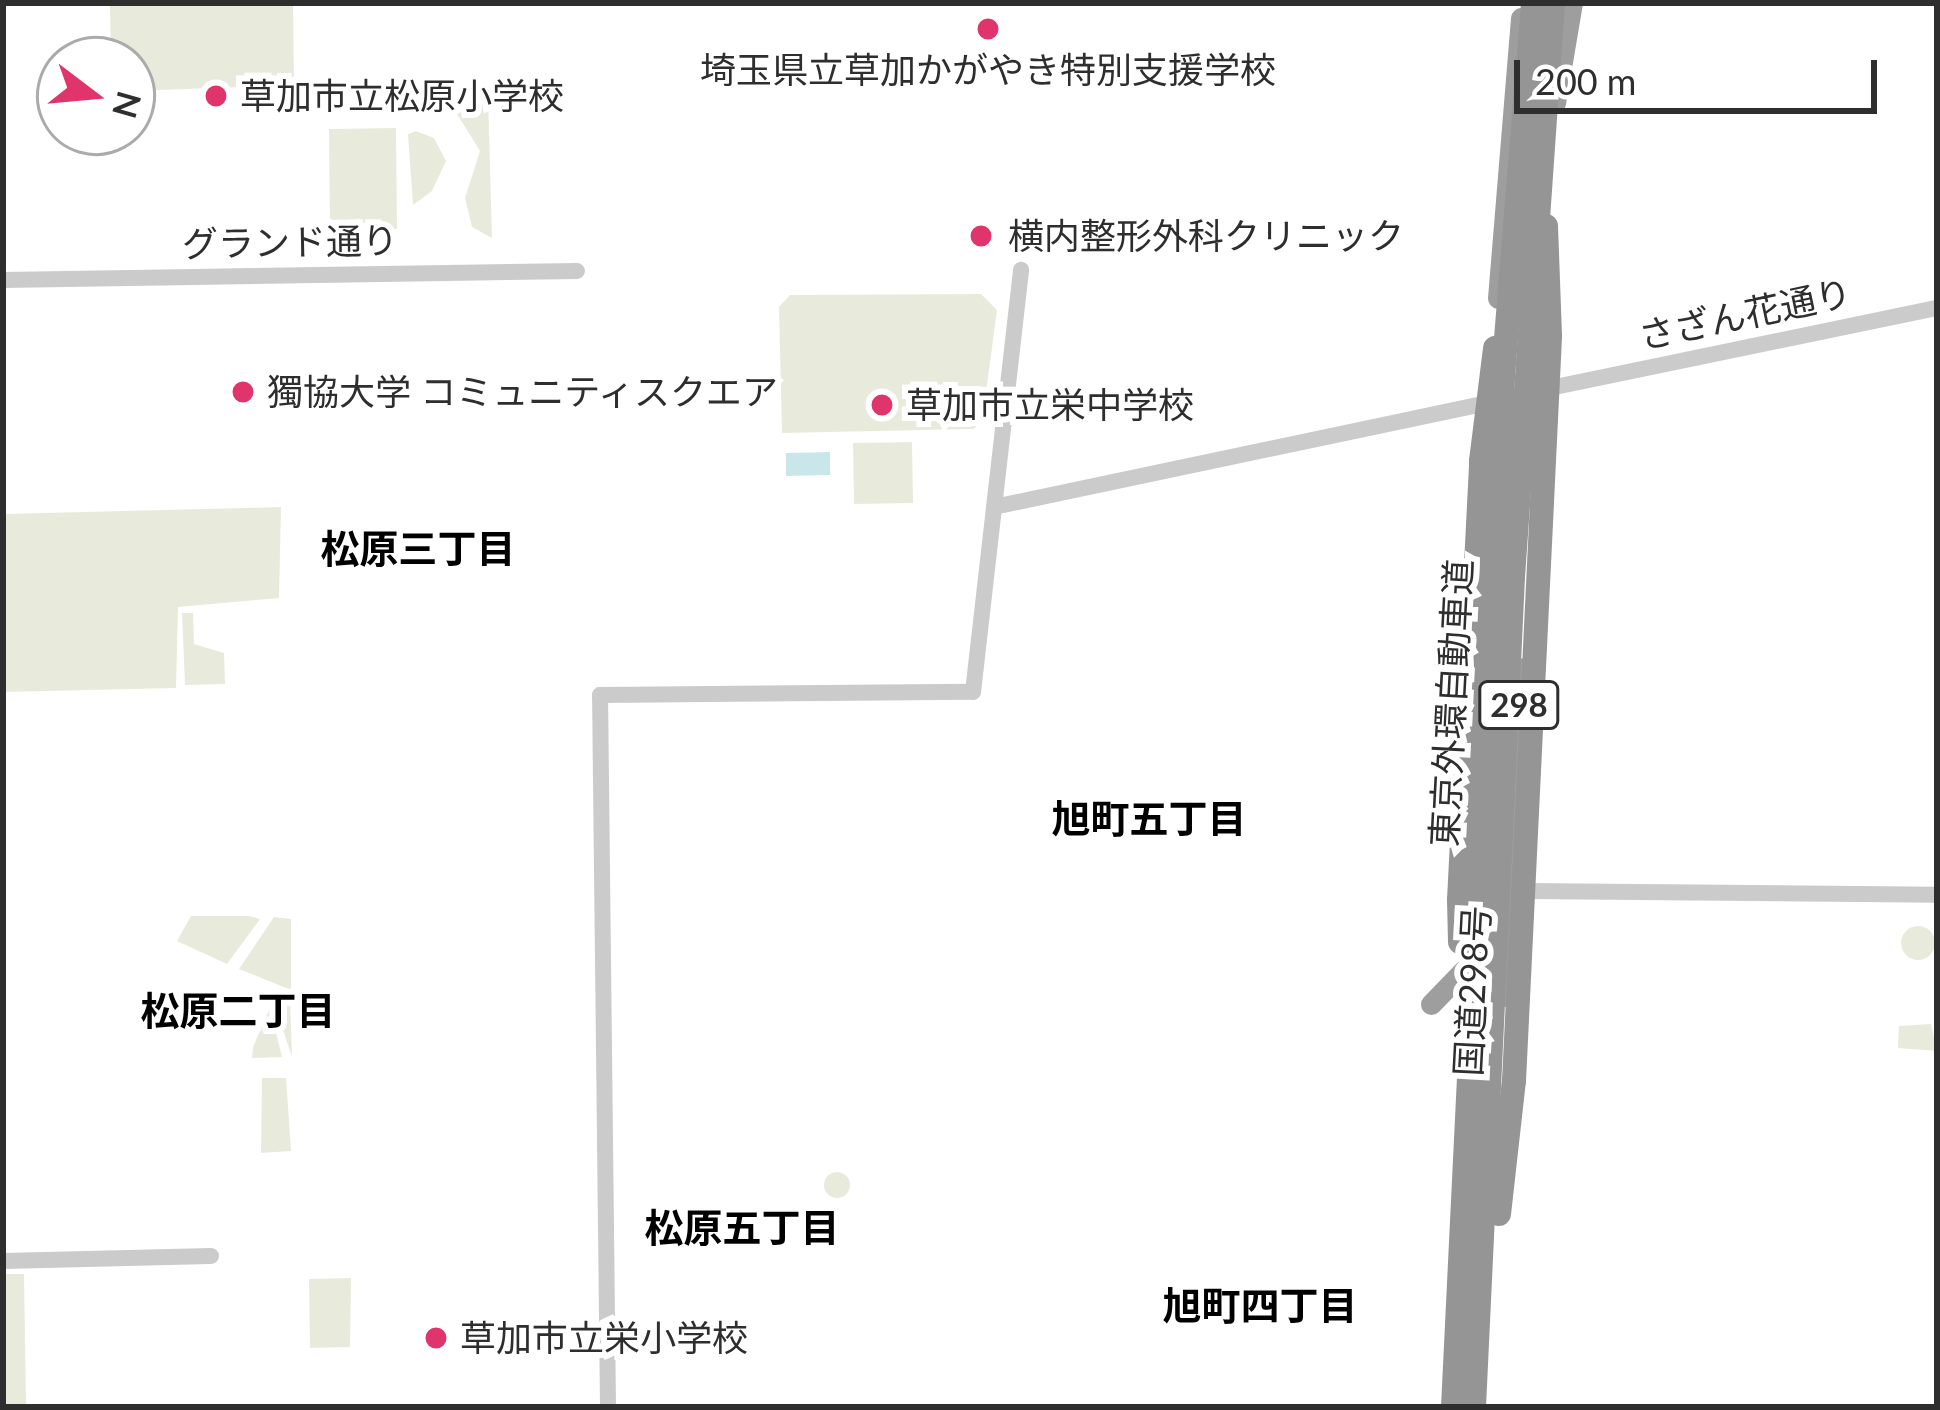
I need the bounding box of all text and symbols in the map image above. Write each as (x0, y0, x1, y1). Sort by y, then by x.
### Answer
marker: 埼玉県立草加かがやき特別支援学校 (975, 16, 1001, 42)
north arrow (36, 36, 156, 156)
scale bar (1520, 36, 1883, 110)
place label: 埼玉県立草加かがやき特別支援学校 (700, 48, 1276, 92)
text: 200 m (1535, 59, 1636, 103)
place label: 草加市立松原小学校 (240, 74, 564, 118)
marker: 草加市立松原小学校 (203, 83, 229, 109)
text: N (105, 87, 150, 123)
place label: 横内整形外科クリニック (1008, 214, 1404, 258)
street label: グランド通り (182, 219, 398, 265)
marker: 横内整形外科クリニック (965, 220, 997, 252)
street label: さざん花通り (1635, 270, 1855, 358)
place label: 獨協大学 コミュニティスクエア (267, 370, 780, 414)
marker: 獨協大学 コミュニティスクエア (230, 379, 256, 405)
place label: 草加市立栄中学校 (906, 383, 1194, 427)
marker: 草加市立栄中学校 (869, 392, 895, 418)
district label: 松原三丁目 (321, 525, 515, 571)
street label: 東京外環自動車道 (1422, 558, 1480, 848)
road number: 298 (1477, 678, 1561, 732)
district label: 旭町五丁目 (1052, 795, 1246, 841)
street label: 国道298号 (1446, 905, 1498, 1077)
district label: 松原二丁目 (141, 987, 335, 1033)
district label: 松原五丁目 (645, 1204, 839, 1250)
district label: 旭町四丁目 (1163, 1282, 1357, 1328)
place label: 草加市立栄小学校 (460, 1316, 748, 1360)
marker: 草加市立栄小学校 (423, 1325, 449, 1351)

